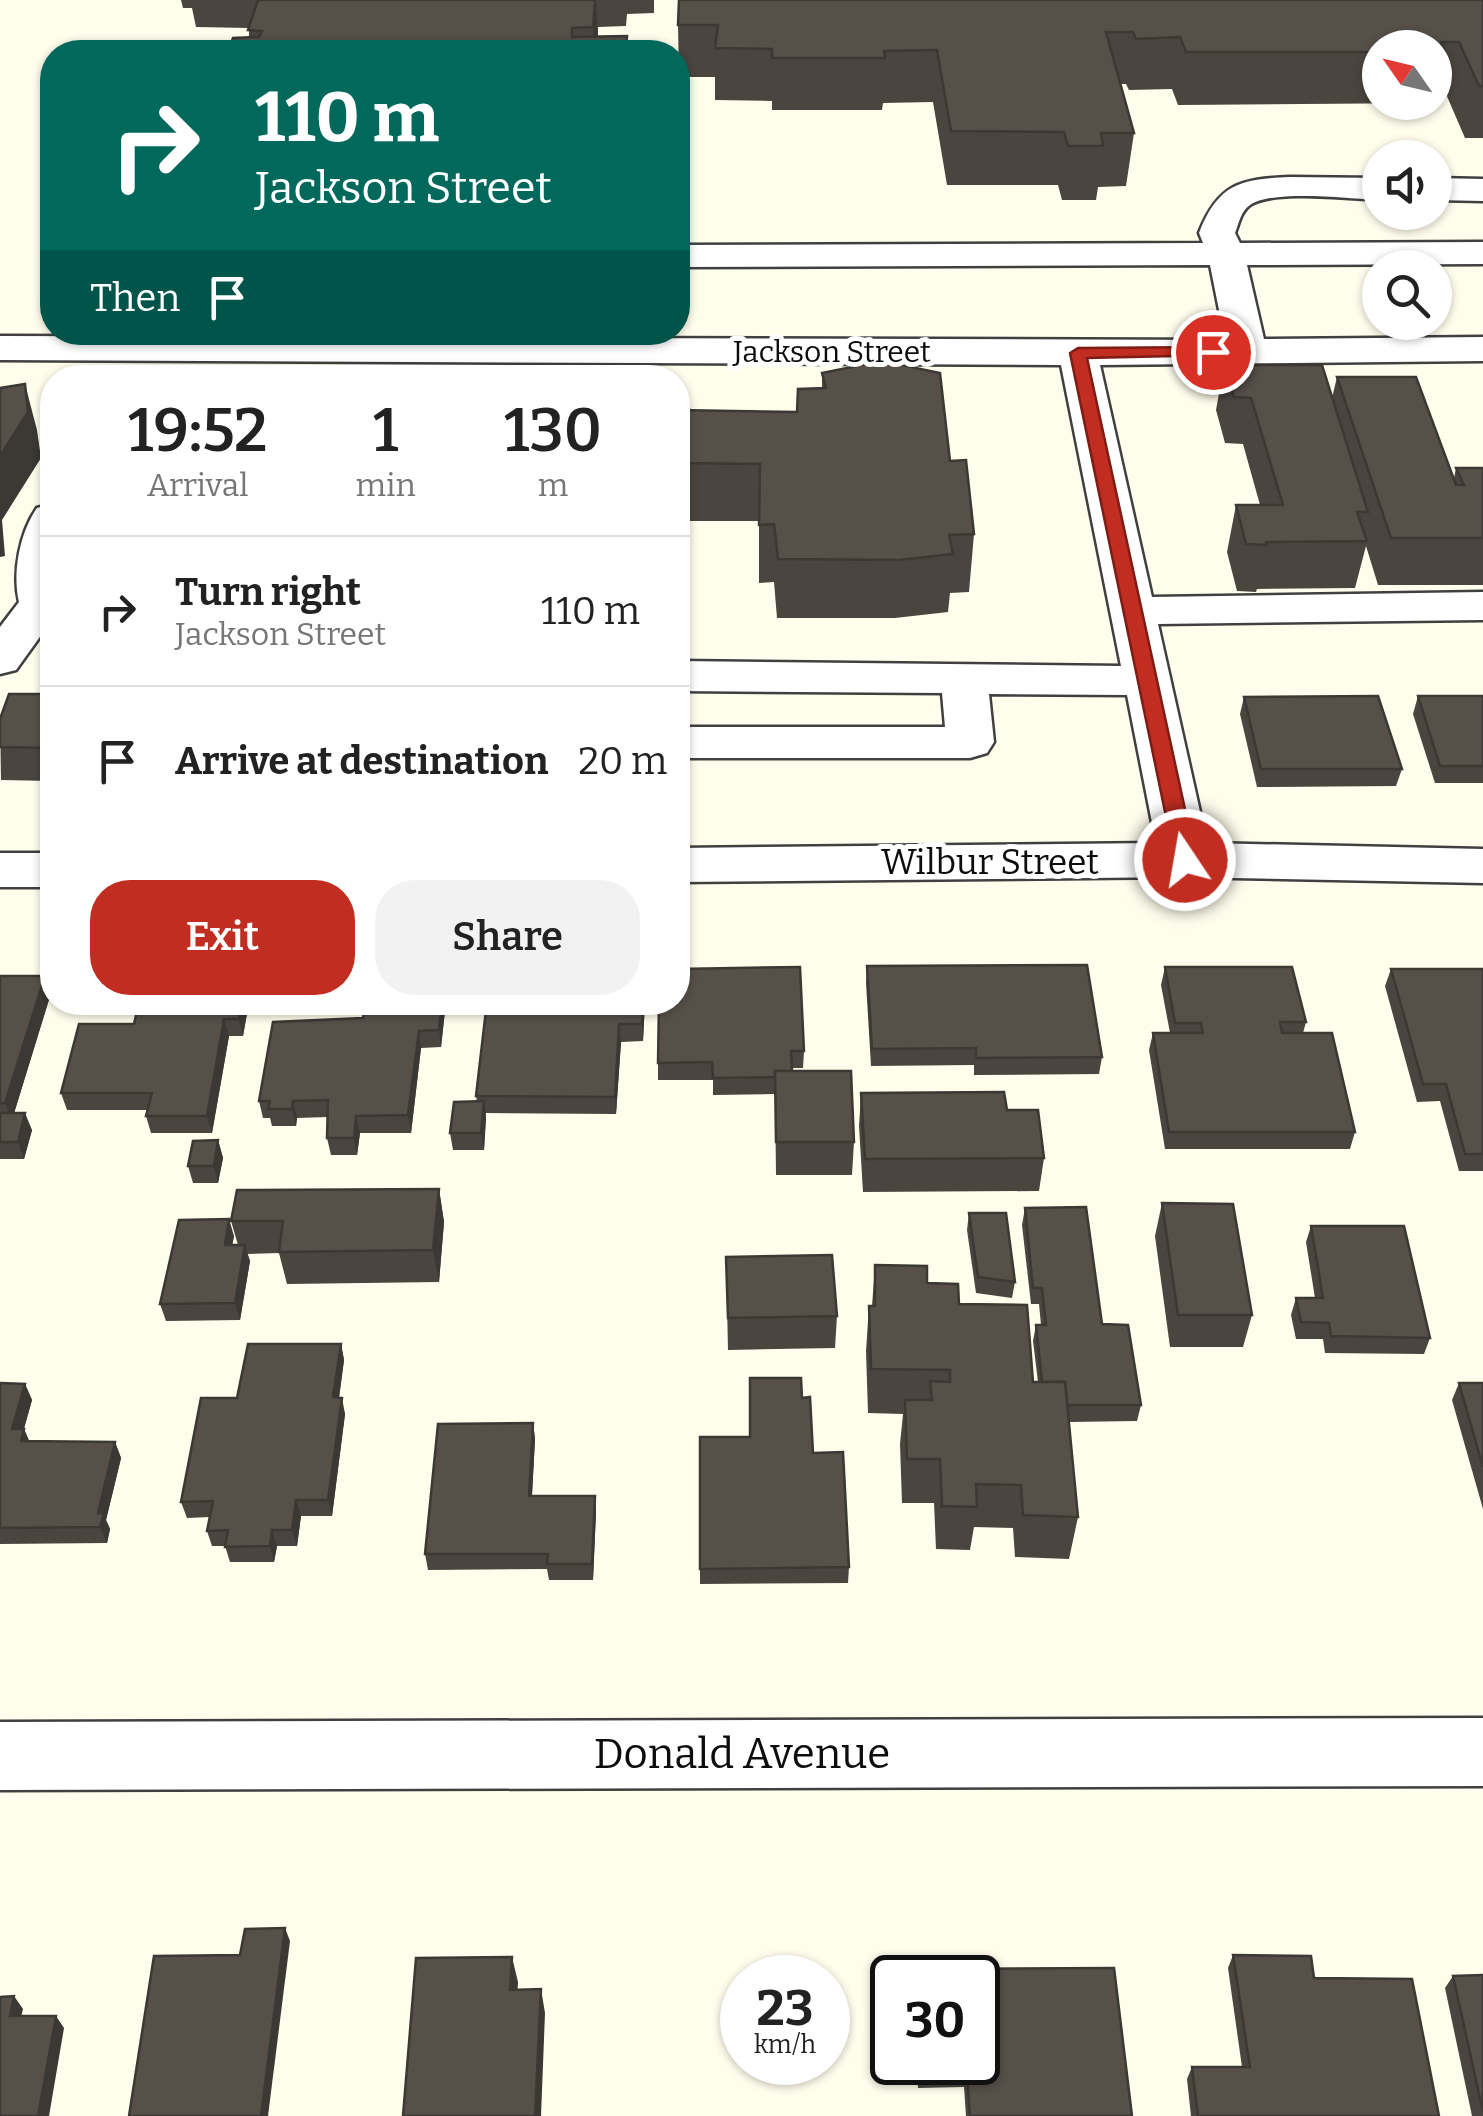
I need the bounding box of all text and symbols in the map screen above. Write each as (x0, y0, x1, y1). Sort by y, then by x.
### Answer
north arrow (1362, 30, 1452, 120)
map controls (1362, 30, 1452, 340)
text: 110 m (255, 76, 439, 160)
icon: right (90, 80, 220, 210)
button: sound (1362, 140, 1452, 230)
text: Jackson Street (255, 161, 552, 215)
button: search (1362, 250, 1452, 340)
icon: arrive (200, 270, 255, 325)
text: Then (90, 275, 180, 321)
pin (1171, 310, 1256, 395)
icon: arrive (1186, 325, 1241, 380)
street label: Jackson Street (732, 334, 931, 370)
text: 19:52 (128, 395, 267, 467)
text: 1 (373, 395, 398, 467)
text: 130 (504, 395, 602, 467)
text: Arrival (147, 466, 248, 504)
text: min (356, 466, 416, 504)
text: m (538, 466, 568, 504)
text: Turn right (175, 569, 361, 615)
icon: right (90, 584, 145, 639)
text: 110 m (541, 588, 640, 634)
text: Jackson Street (175, 615, 386, 653)
icon: arrive (90, 734, 145, 789)
text: Arrive at destination (175, 738, 548, 784)
text: 20 m (578, 738, 667, 784)
position arrow (1133, 808, 1237, 912)
street label: Wilbur Street (881, 841, 1099, 883)
button: Exit (90, 880, 355, 995)
button: Share (375, 880, 640, 995)
street label: Donald Avenue (594, 1729, 890, 1779)
speed limit sign: 30 (870, 1955, 1000, 2085)
text: 23 (757, 1978, 813, 2038)
text: km/h (754, 2030, 816, 2060)

